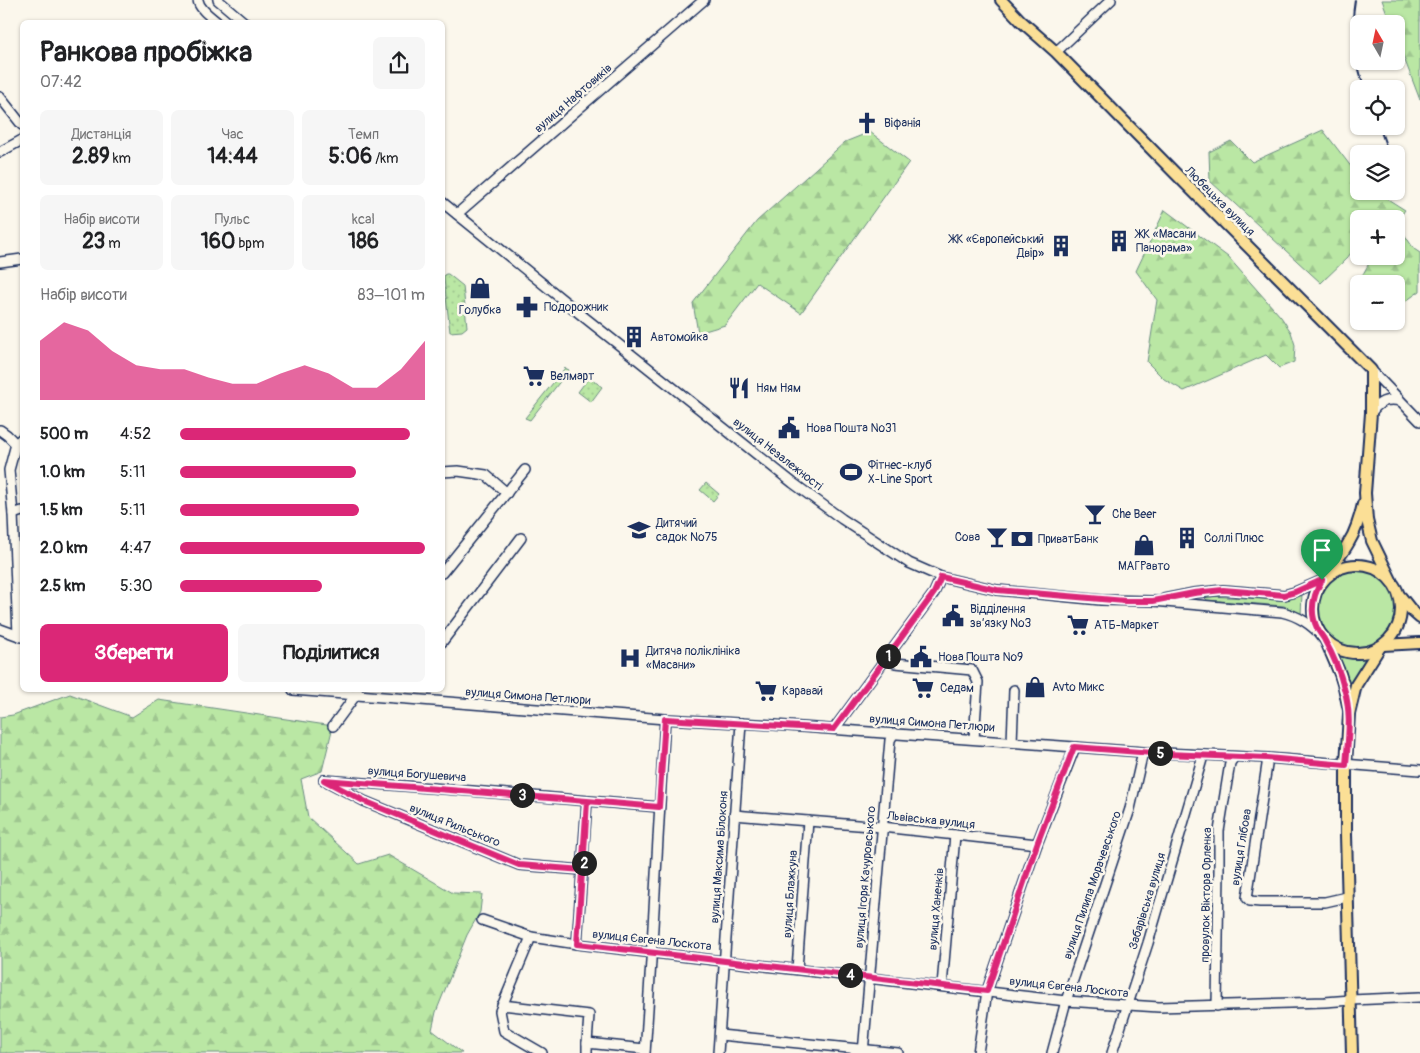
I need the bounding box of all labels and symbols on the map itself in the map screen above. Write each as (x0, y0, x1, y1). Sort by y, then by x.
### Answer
north arrow (1350, 15, 1405, 70)
street label: вулиця Нафтовиків (531, 60, 615, 136)
church icon: Віфанія (854, 110, 880, 136)
place label: Віфанія (884, 116, 921, 131)
street label: Любецька вулиця (1181, 163, 1258, 240)
place label: ЖК «Масани Панорама» (1134, 227, 1197, 256)
building icon: ЖК «Масани Панорама» (1106, 228, 1132, 254)
place label: ЖК «Європейський Двір» (947, 232, 1044, 261)
building icon: ЖК «Європейський Двір» (1048, 233, 1074, 259)
shop icon: Голубка (467, 275, 493, 301)
pharmacy icon: Подорожник (514, 294, 540, 320)
place label: Подорожник (544, 300, 609, 315)
place label: Голубка (459, 303, 502, 318)
building icon: Автомойка (621, 324, 647, 350)
place label: Автомойка (650, 330, 708, 345)
supermarket icon: Велмарт (521, 363, 547, 389)
place label: Велмарт (550, 369, 594, 384)
restaurant icon: Ням Ням (726, 375, 752, 401)
place label: Ням Ням (756, 381, 801, 396)
street label: вулиця Незалежності (730, 415, 826, 494)
public building icon: Нова Пошта №31 (776, 415, 802, 441)
place label: Нова Пошта №31 (806, 421, 896, 436)
place label: Фітнес-клуб X-Line Sport (868, 458, 932, 487)
sports icon: Фітнес-клуб X-Line Sport (838, 459, 864, 485)
bar icon: Che Beer (1082, 501, 1108, 527)
place label: Che Beer (1112, 507, 1157, 522)
place label: Дитячий садок №75 (655, 516, 718, 545)
school or university icon: Дитячий садок №75 (626, 517, 652, 543)
bar icon: Сова (984, 524, 1010, 550)
building icon: Соллі Плюс (1174, 525, 1200, 551)
bank icon: ПриватБанк (1009, 526, 1035, 552)
pin (1301, 529, 1343, 580)
place label: Сова (955, 530, 980, 545)
place label: Соллі Плюс (1204, 531, 1264, 546)
place label: ПриватБанк (1038, 532, 1099, 547)
shop icon: МАГРавто (1131, 532, 1157, 558)
place label: МАГРавто (1118, 559, 1171, 574)
place label: Відділення зв’язку №3 (970, 602, 1031, 631)
public building icon: Відділення зв’язку №3 (940, 603, 966, 629)
supermarket icon: АТБ-Маркет (1065, 612, 1091, 638)
place label: АТБ-Маркет (1094, 618, 1159, 633)
place label: Дитяча поліклініка «Масани» (645, 644, 740, 673)
pin: 1 (876, 644, 900, 668)
public building icon: Нова Пошта №9 (908, 644, 934, 670)
hospital icon: Дитяча поліклініка «Масани» (617, 645, 643, 671)
place label: Нова Пошта №9 (938, 650, 1023, 665)
shop icon: Avto Микс (1022, 674, 1048, 700)
supermarket icon: Седам (910, 675, 936, 701)
supermarket icon: Каравай (753, 678, 779, 704)
place label: Avto Микс (1052, 680, 1105, 695)
place label: Седам (940, 681, 974, 696)
place label: Каравай (782, 684, 823, 699)
street label: вулиця Симона Петлюри (465, 685, 592, 708)
street label: вулиця Симона Петлюри (869, 712, 996, 735)
pin: 5 (1148, 740, 1172, 766)
street label: вулиця Богушевича (367, 764, 467, 785)
pin: 3 (510, 782, 534, 808)
street label: вулиця Максима Білоконя (707, 790, 732, 924)
street label: вулиця Рильського (407, 800, 503, 851)
street label: вулиця Ігоря Качуровського (852, 805, 879, 949)
street label: вулиця Глібова (1228, 807, 1255, 887)
street label: Львівська вулиця (885, 808, 976, 833)
street label: вулиця Пилипа Морачевського (1060, 808, 1125, 961)
street label: провулок Віктора Орленка (1198, 827, 1215, 963)
street label: вулиця Блажкуна (780, 849, 801, 939)
pin: 2 (572, 850, 596, 876)
street label: Забарівська вулиця (1126, 851, 1169, 951)
street label: вулиця Ханенків (925, 867, 948, 951)
street label: вулиця Євгена Лоскота (592, 927, 713, 954)
pin: 4 (838, 962, 862, 988)
street label: вулиця Євгена Лоскота (1009, 974, 1130, 1001)

